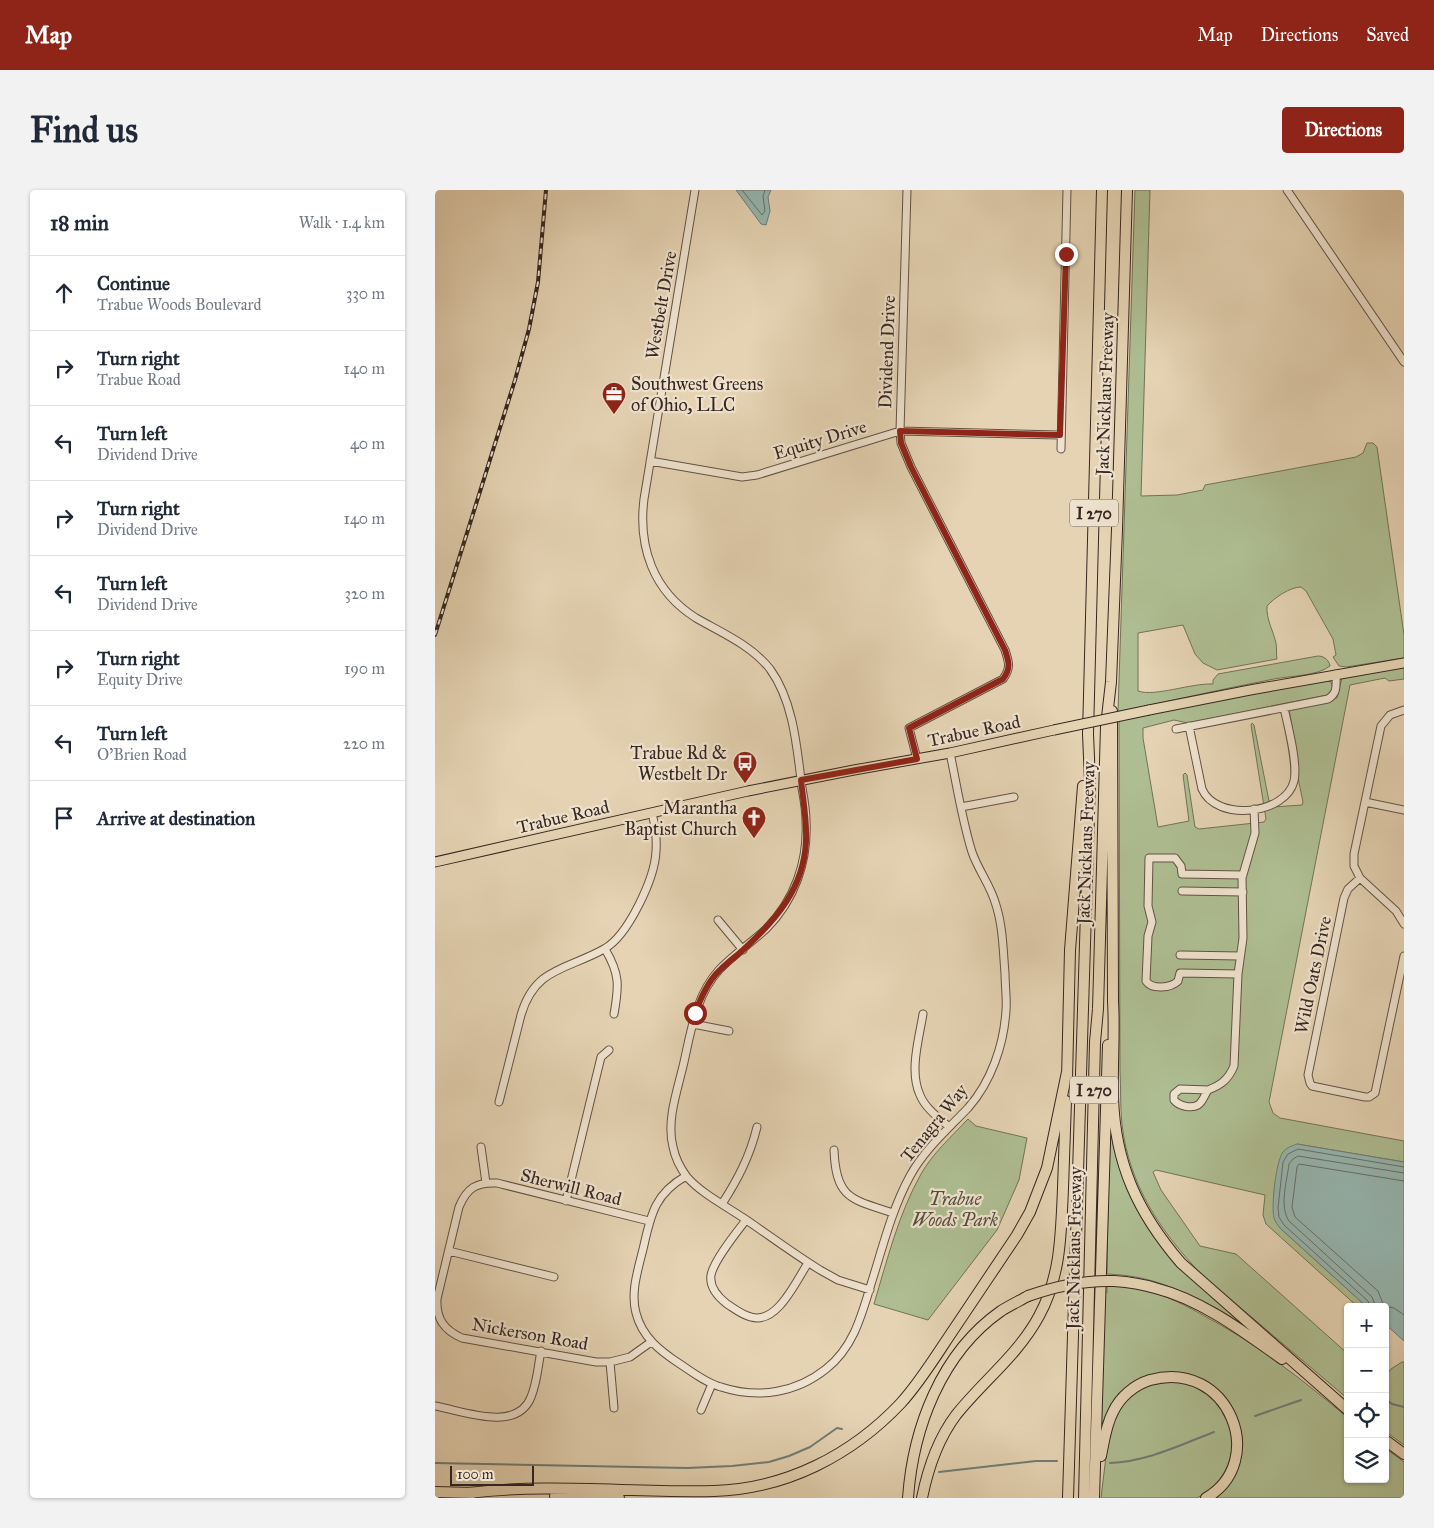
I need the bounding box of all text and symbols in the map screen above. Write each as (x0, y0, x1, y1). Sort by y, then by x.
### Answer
text: Map (25, 20, 72, 50)
text: Map (1197, 24, 1233, 46)
text: Directions (1261, 24, 1338, 46)
text: Saved (1366, 24, 1409, 46)
button: Directions (1282, 107, 1404, 153)
text: Find us (30, 109, 138, 152)
text: 18 min (50, 210, 109, 236)
text: Walk · 1.4 km (299, 213, 385, 232)
route end (1055, 243, 1078, 266)
street label: Westbelt Drive (641, 249, 681, 361)
text: Continue (97, 272, 170, 295)
icon: ahead (50, 279, 78, 307)
text: 330 m (346, 284, 385, 303)
text: Trabue Woods Boulevard (97, 295, 261, 314)
street label: Dividend Drive (874, 295, 900, 409)
street label: Jack Nicklaus Freeway (1091, 311, 1120, 478)
text: Turn right (97, 347, 180, 370)
icon: right (50, 354, 78, 382)
text: 140 m (344, 359, 385, 378)
text: Trabue Road (97, 370, 181, 389)
place label: Southwest Greens of Ohio, LLC (631, 373, 763, 416)
office icon: Southwest Greens of Ohio, LLC (601, 381, 627, 415)
street label: Equity Drive (771, 415, 870, 466)
text: Turn left (97, 422, 167, 445)
icon: left (50, 429, 78, 457)
text: 40 m (350, 434, 385, 453)
text: Dividend Drive (97, 445, 198, 464)
text: Turn right (97, 497, 180, 520)
road number: I 270 (1070, 499, 1118, 526)
icon: right (50, 504, 78, 532)
text: 140 m (344, 509, 385, 528)
text: Dividend Drive (97, 520, 198, 539)
text: Turn left (97, 572, 167, 595)
icon: left (50, 579, 78, 607)
text: 320 m (345, 584, 385, 603)
text: Dividend Drive (97, 595, 198, 614)
text: Turn right (97, 647, 180, 670)
icon: right (50, 654, 78, 682)
text: 190 m (344, 659, 385, 678)
text: Equity Drive (97, 670, 183, 689)
street label: Trabue Road (926, 710, 1022, 752)
text: Turn left (97, 722, 167, 745)
icon: left (50, 729, 78, 757)
text: 220 m (343, 734, 385, 753)
place label: Trabue Rd & Westbelt Dr (630, 742, 727, 785)
text: O'Brien Road (97, 745, 187, 764)
bus stop icon: Trabue Rd & Westbelt Dr (732, 750, 758, 784)
street label: Jack Nicklaus Freeway (1072, 760, 1101, 927)
street label: Trabue Road (515, 796, 611, 838)
place label: Marantha Baptist Church (624, 797, 737, 840)
icon: arrive (50, 804, 78, 832)
church icon: Marantha Baptist Church (741, 805, 767, 839)
text: Arrive at destination (97, 807, 255, 830)
street label: Wild Oats Drive (1290, 914, 1336, 1036)
route start (684, 1002, 707, 1025)
road number: I 270 (1070, 1076, 1118, 1104)
street label: Tenagra Way (896, 1079, 973, 1167)
street label: Sherwill Road (518, 1164, 624, 1210)
street label: Jack Nicklaus Freeway (1062, 1166, 1087, 1332)
park label: Trabue Woods Park (912, 1188, 998, 1231)
map controls (1344, 1303, 1389, 1483)
button: + (1344, 1303, 1389, 1348)
street label: Nickerson Road (470, 1313, 590, 1355)
button: − (1344, 1348, 1389, 1393)
button: locate (1344, 1393, 1389, 1438)
button: layers (1344, 1438, 1389, 1483)
scale bar (450, 1463, 534, 1486)
text: 100 m (457, 1466, 494, 1483)

